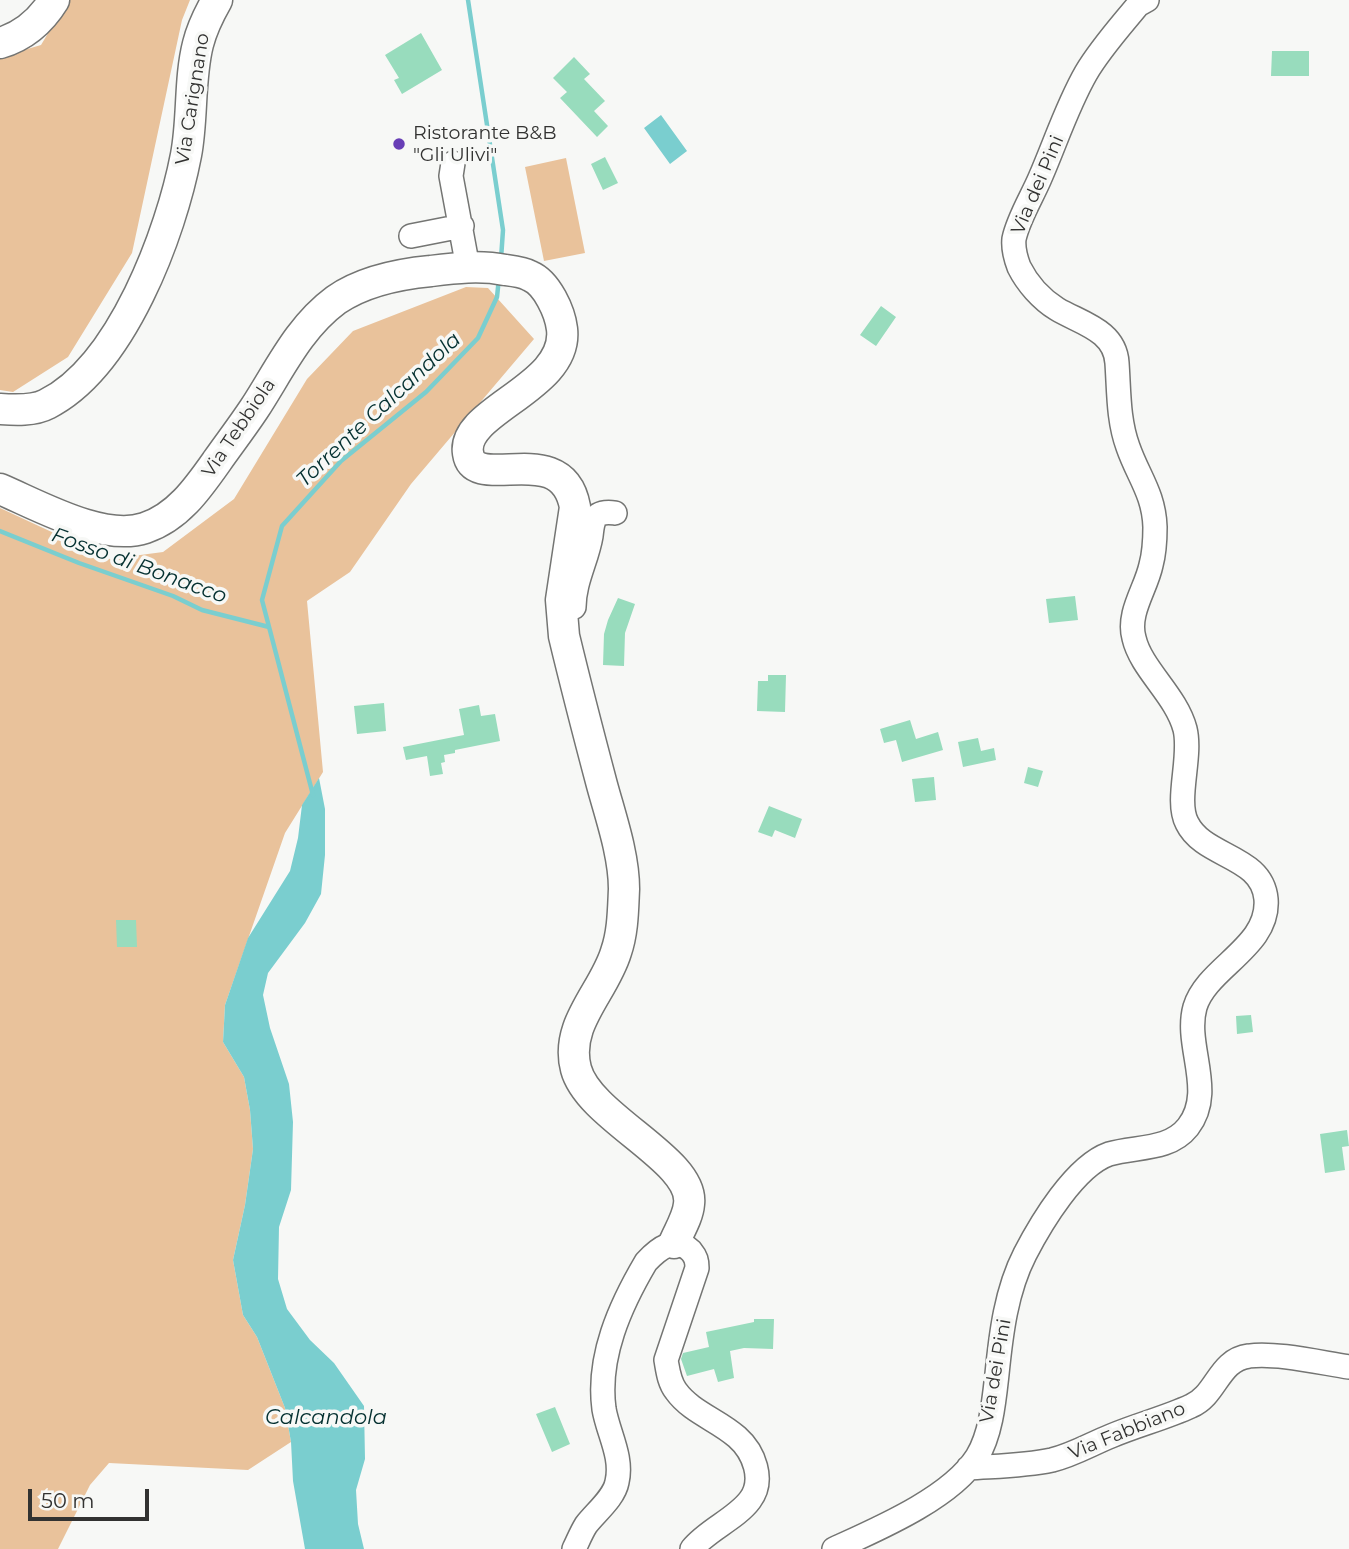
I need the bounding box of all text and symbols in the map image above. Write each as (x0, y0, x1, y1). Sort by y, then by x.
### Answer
street label: Via Carignano (171, 31, 215, 167)
place label: Ristorante B&B "Gli Ulivi" (413, 122, 556, 166)
street label: Via dei Pini (1007, 132, 1069, 238)
marker: Ristorante B&B "Gli Ulivi" (391, 136, 407, 152)
water label: Torrente Calcandola (292, 327, 466, 493)
street label: Via Tebbiola (197, 374, 281, 482)
water label: Fosso di Bonacco (48, 523, 230, 609)
street label: Via dei Pini (976, 1317, 1016, 1425)
street label: Via Fabbiano (1065, 1397, 1189, 1465)
water label: Calcandola (265, 1405, 387, 1431)
scale bar (32, 1476, 152, 1520)
text: 50 m (41, 1488, 95, 1513)

